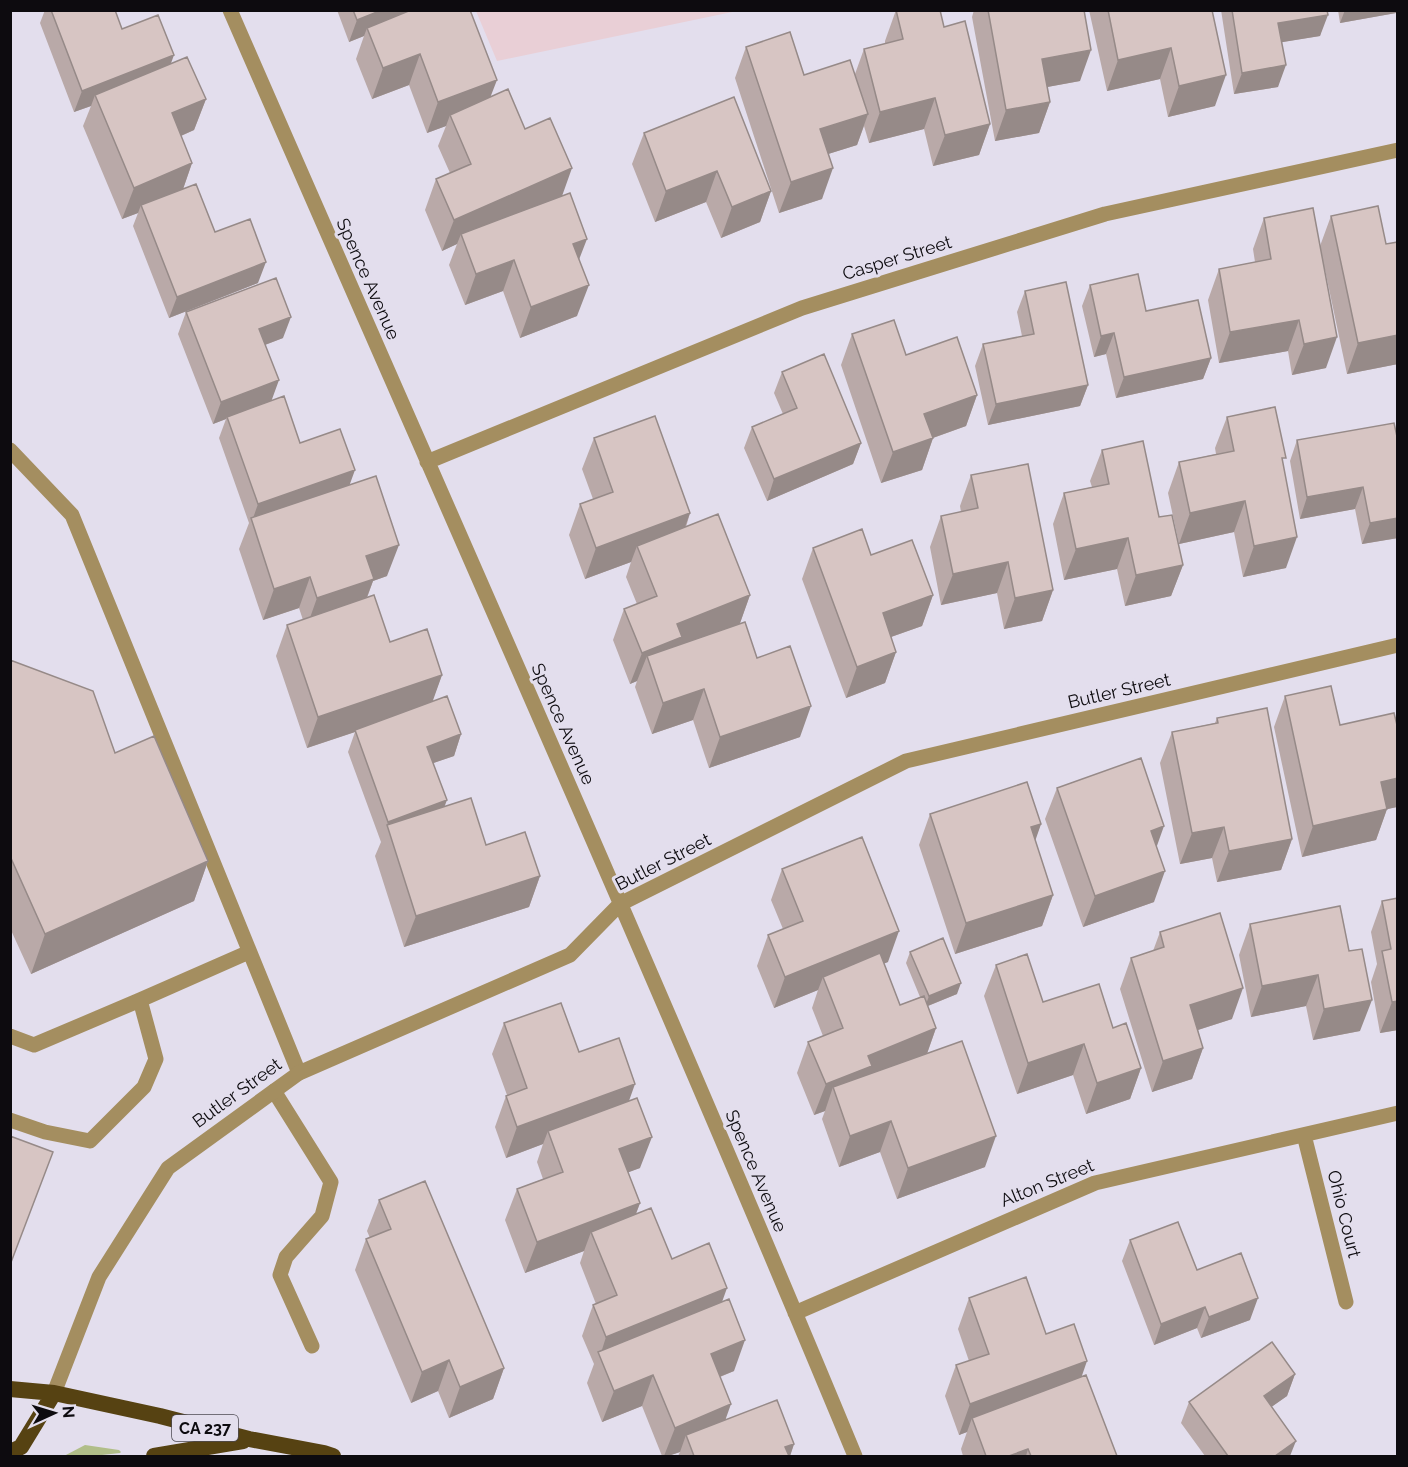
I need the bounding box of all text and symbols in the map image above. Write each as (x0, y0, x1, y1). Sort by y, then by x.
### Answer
street label: Spence Avenue (332, 215, 405, 343)
street label: Casper Street (840, 231, 954, 284)
street label: Spence Avenue (527, 660, 600, 788)
street label: Butler Street (1066, 669, 1172, 713)
street label: Butler Street (611, 828, 714, 895)
street label: Butler Street (188, 1053, 285, 1132)
street label: Spence Avenue (721, 1107, 792, 1235)
street label: Alton Street (997, 1154, 1096, 1211)
street label: Ohio Court (1323, 1168, 1365, 1260)
north arrow (24, 1383, 84, 1443)
text: N (59, 1405, 78, 1419)
road number: CA 237 (172, 1415, 238, 1441)

